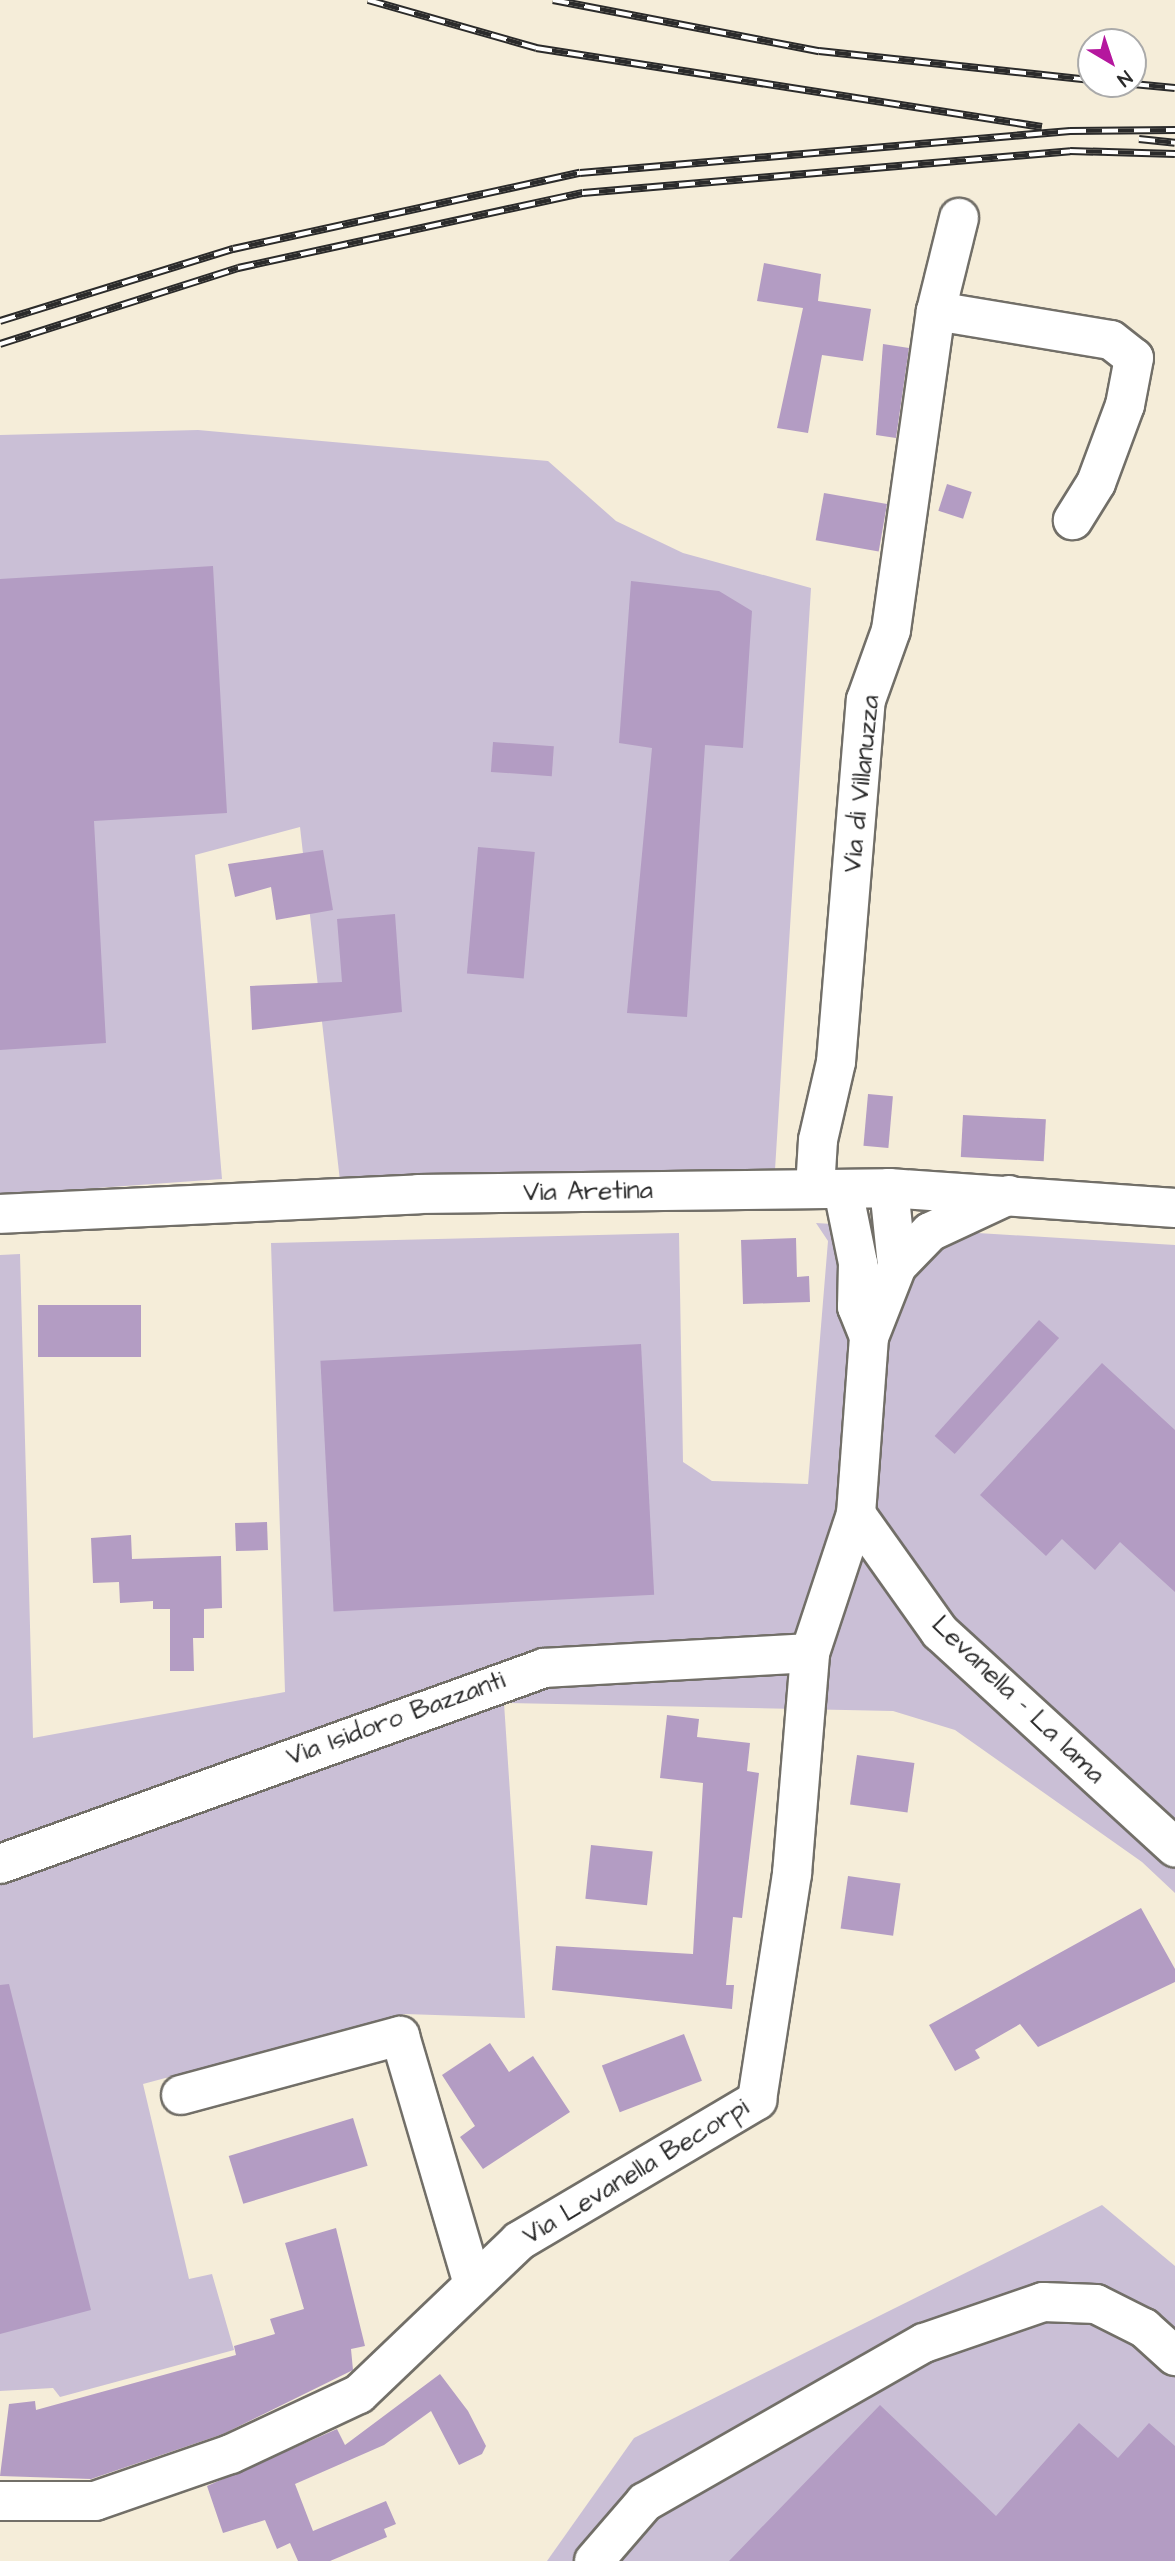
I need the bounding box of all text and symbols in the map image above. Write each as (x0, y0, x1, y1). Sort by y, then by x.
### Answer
north arrow (1077, 28, 1147, 98)
text: N (1111, 64, 1137, 92)
street label: Via di Villanuzza (837, 694, 887, 874)
street label: Via Aretina (523, 1175, 653, 1209)
street label: Levanella - La lama (925, 1609, 1111, 1791)
street label: Via Isidoro Bazzanti (282, 1665, 510, 1773)
street label: Via Levanella Becorpi (517, 2092, 755, 2252)

